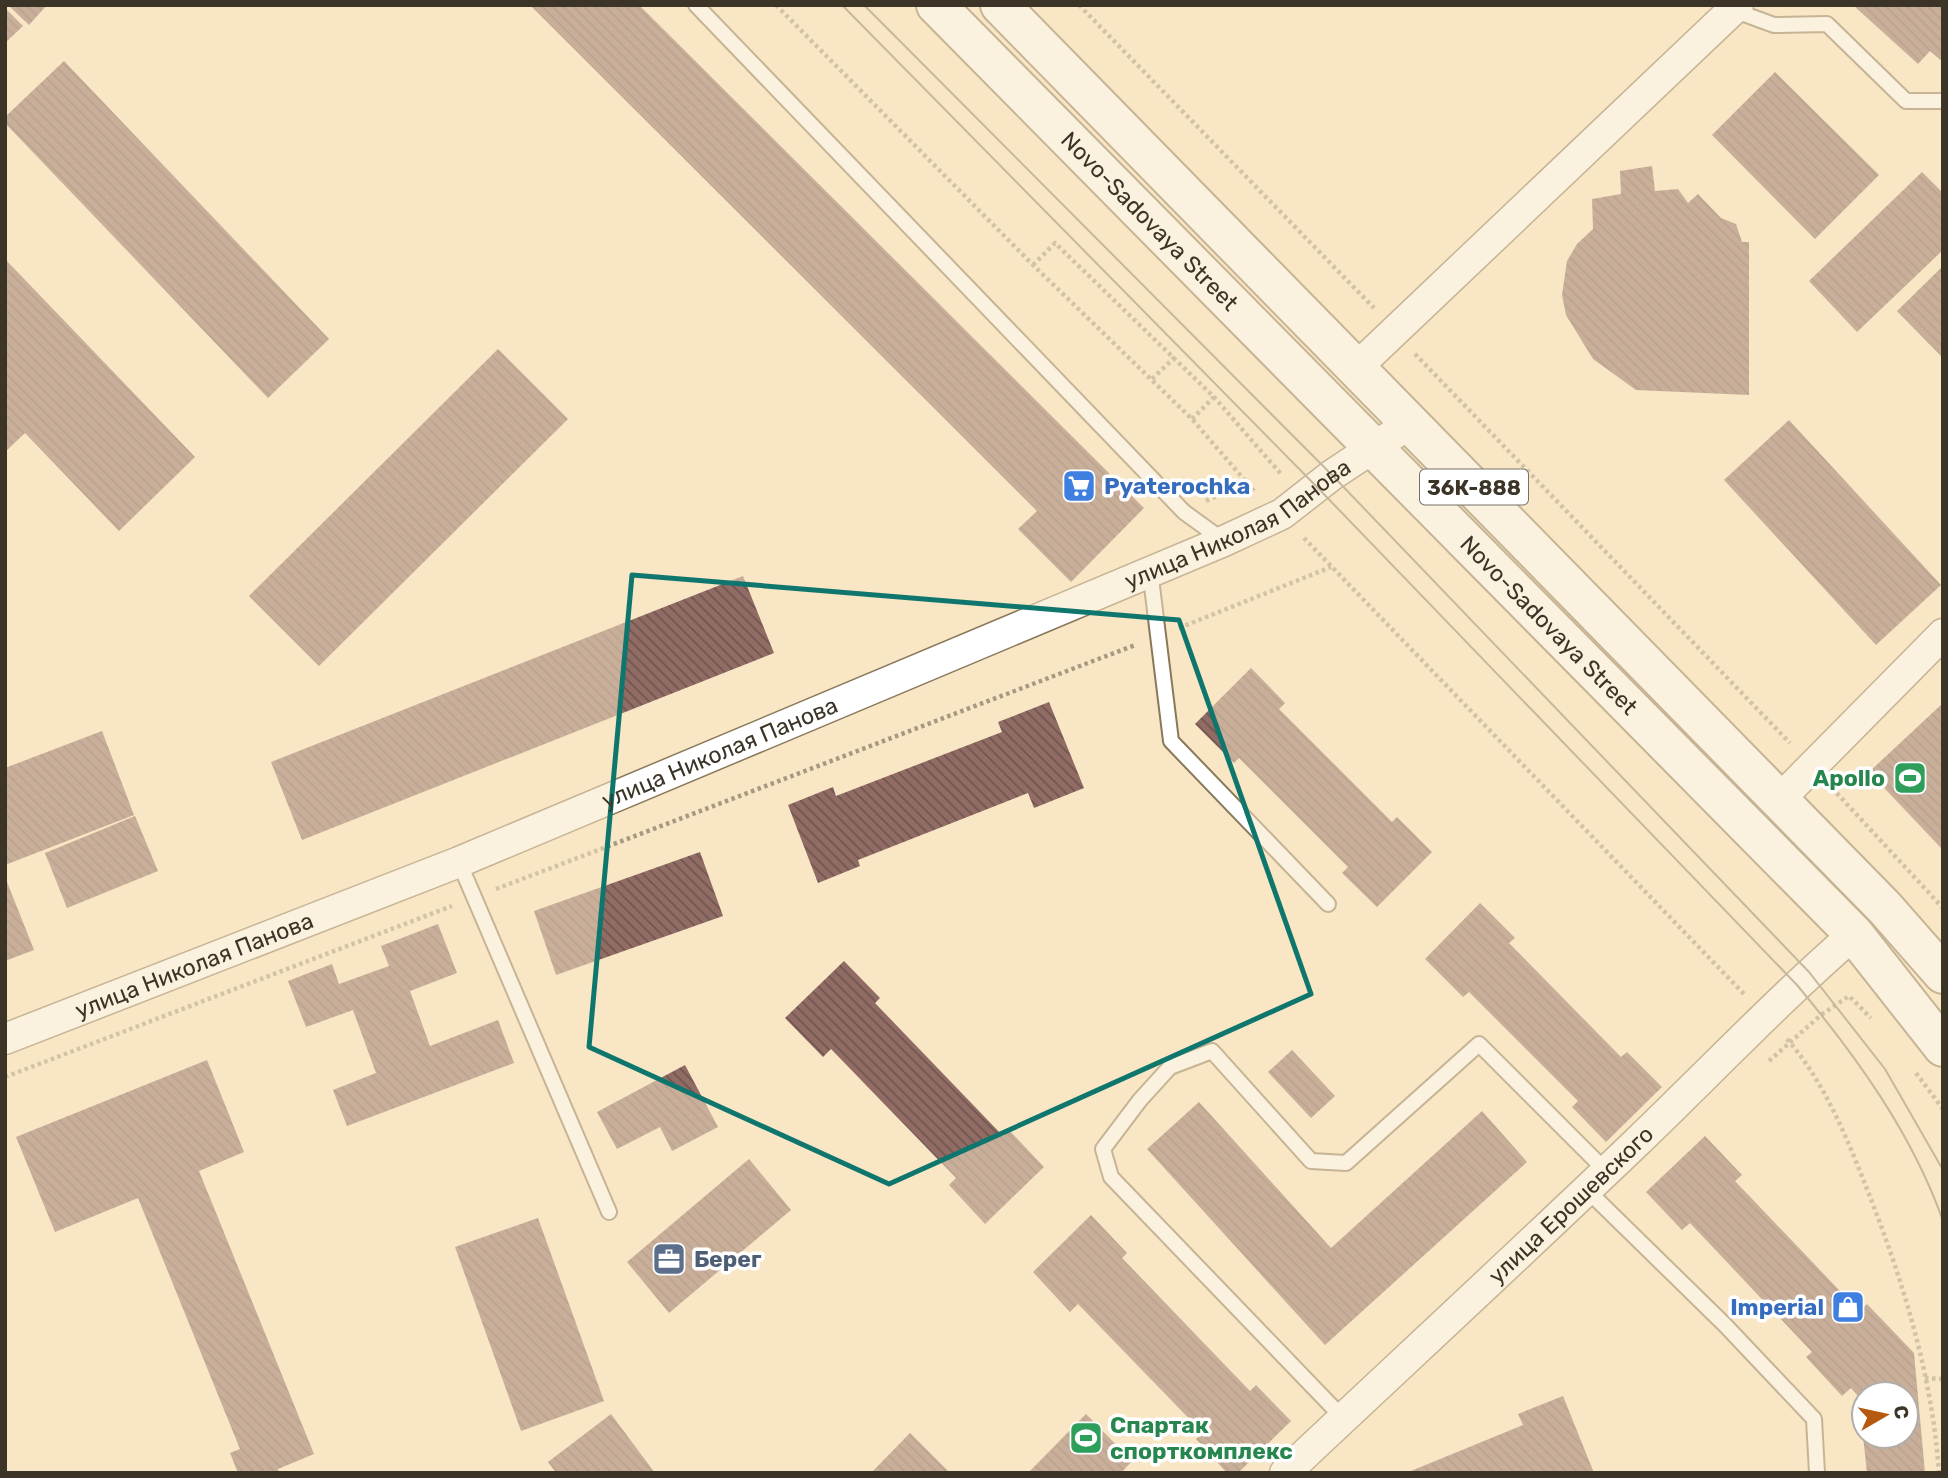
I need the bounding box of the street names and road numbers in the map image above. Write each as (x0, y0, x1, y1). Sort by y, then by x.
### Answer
street label: Novo-Sadovaya Street (1055, 126, 1244, 317)
street label: улица Николая Панова (1120, 453, 1356, 595)
road number: 36К-888 (1420, 470, 1528, 504)
street label: Novo-Sadovaya Street (1454, 530, 1643, 721)
street label: улица Николая Панова (598, 691, 842, 815)
street label: улица Николая Панова (71, 906, 317, 1024)
street label: улица Ерошевского (1482, 1120, 1659, 1290)

